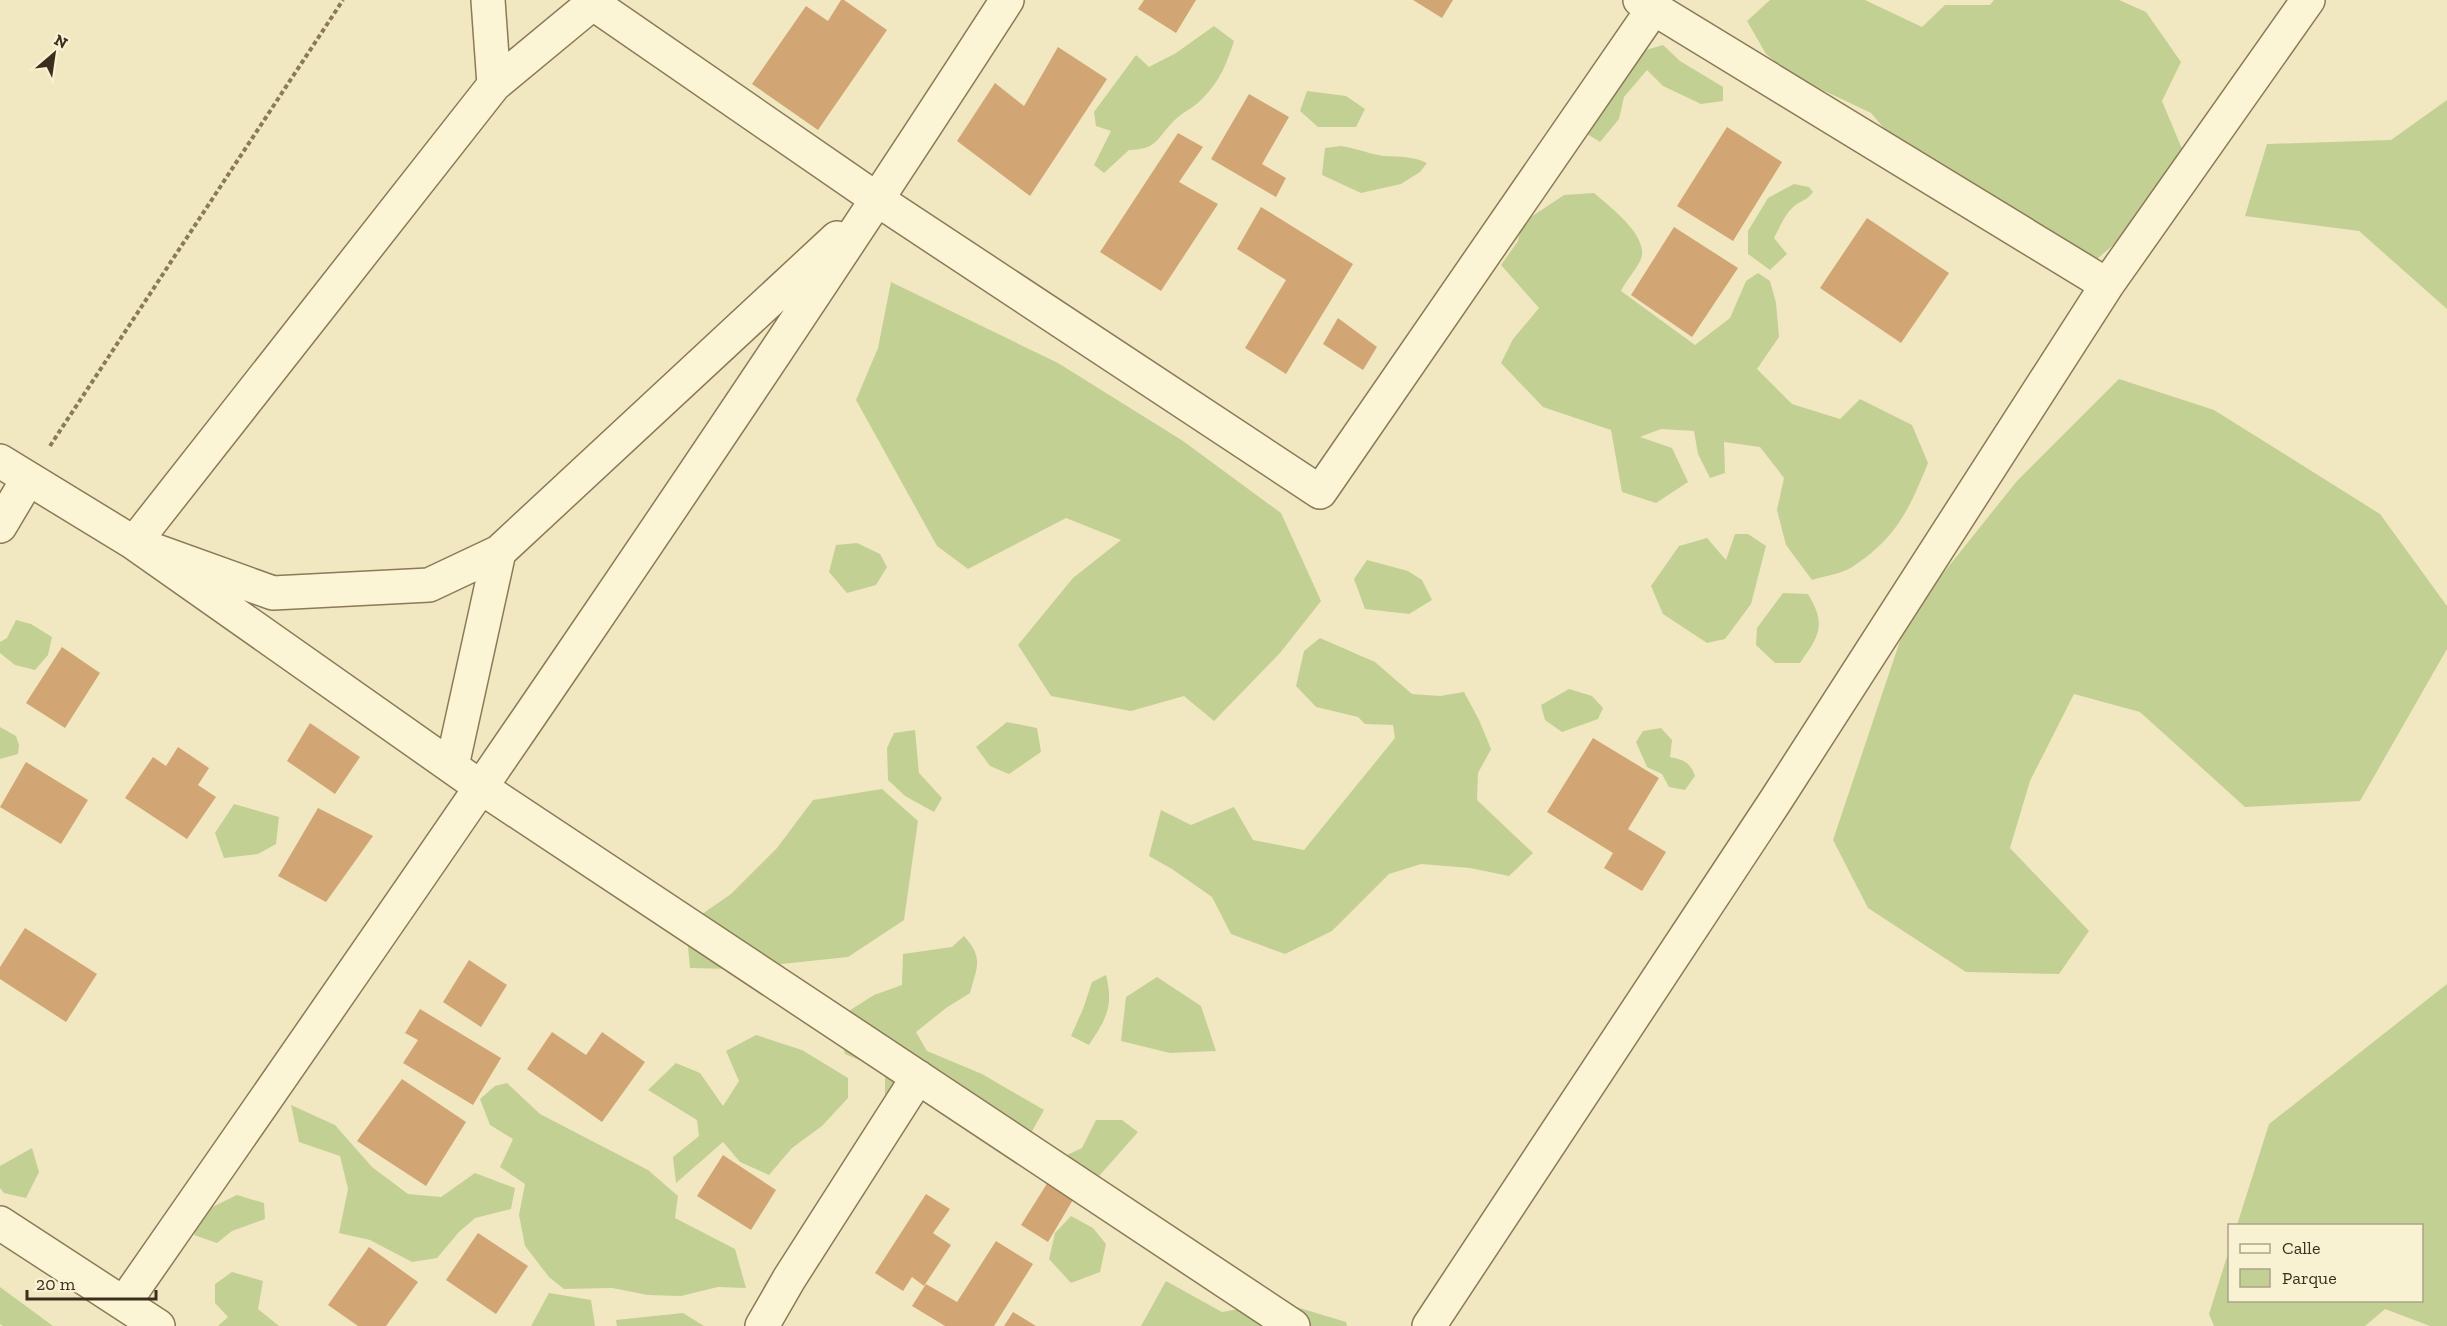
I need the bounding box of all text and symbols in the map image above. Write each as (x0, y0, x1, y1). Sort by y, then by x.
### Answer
north arrow (24, 24, 84, 84)
text: N (51, 30, 71, 53)
legend (2228, 1224, 2423, 1302)
text: Calle (2282, 1237, 2320, 1259)
scale bar (27, 1263, 156, 1301)
text: Parque (2282, 1267, 2337, 1289)
text: 20 m (36, 1273, 76, 1295)

